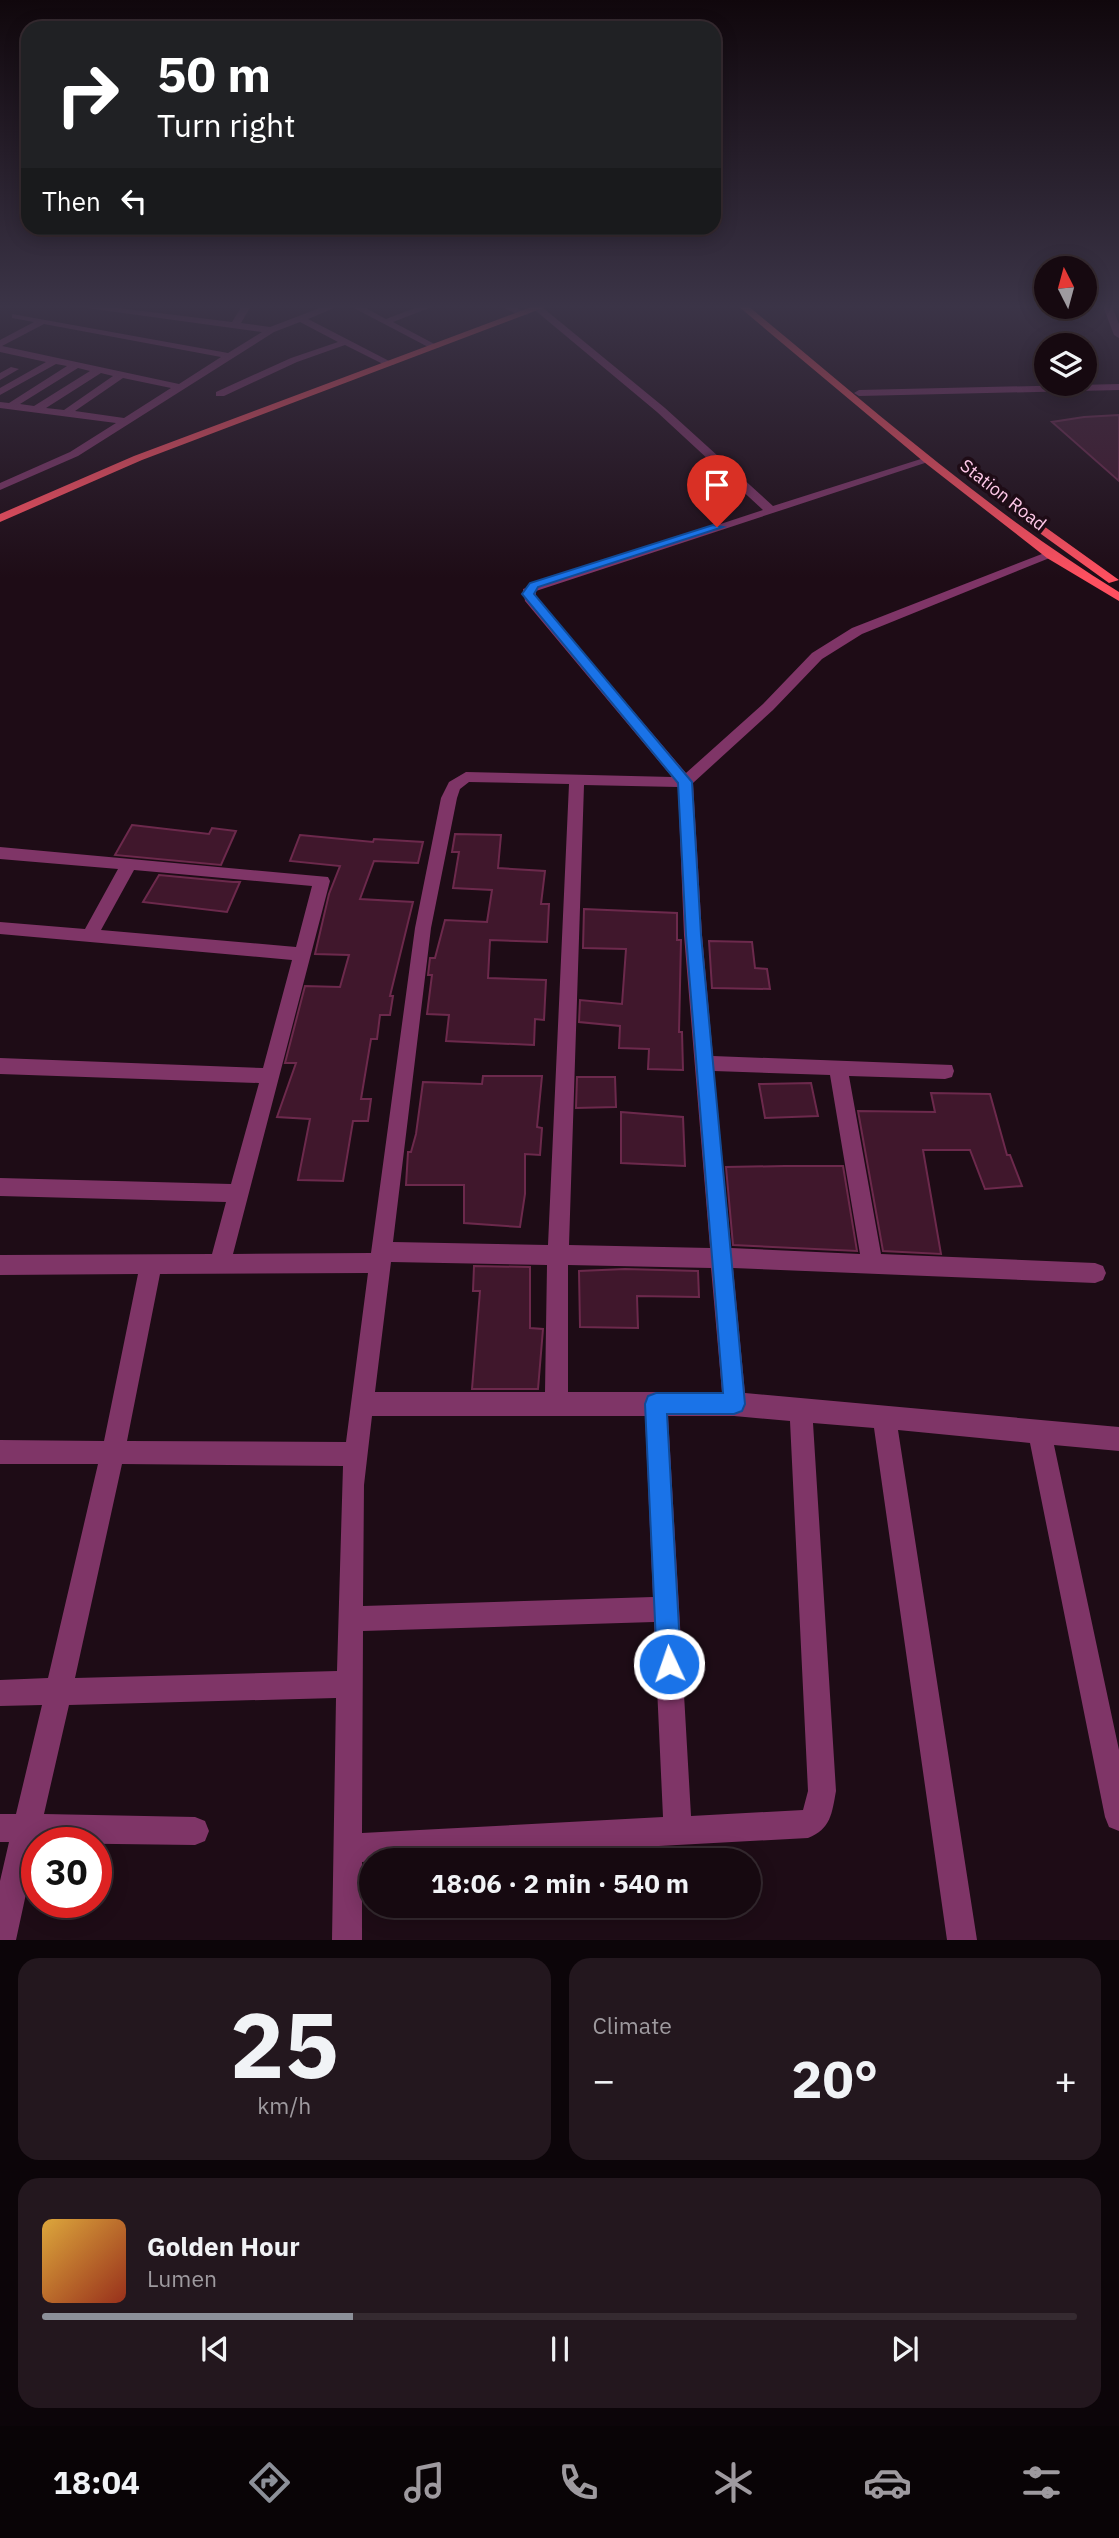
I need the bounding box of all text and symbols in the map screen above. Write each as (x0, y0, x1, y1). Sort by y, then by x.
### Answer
text: 50 m (157, 42, 271, 105)
icon: right (42, 49, 133, 140)
text: Turn right (157, 104, 295, 146)
icon: left (115, 182, 153, 220)
text: Then (42, 184, 101, 218)
north arrow (1034, 256, 1097, 318)
map controls (1034, 256, 1097, 396)
button: layers (1034, 333, 1097, 396)
street label: Station Road (956, 454, 1051, 535)
pin (687, 455, 747, 527)
icon: arrive (698, 466, 736, 504)
position arrow (632, 1627, 706, 1701)
speed limit sign: 30 (21, 1827, 112, 1918)
text: 18:06 · 2 min · 540 m (431, 1866, 689, 1900)
text: 25 (230, 1985, 339, 2103)
text: Climate (593, 2010, 672, 2040)
text: 20° (791, 2045, 878, 2112)
text: − (593, 2055, 615, 2104)
text: + (1054, 2055, 1077, 2104)
text: km/h (257, 2090, 311, 2120)
text: Golden Hour (147, 2229, 300, 2263)
text: Lumen (147, 2263, 217, 2293)
icon: previous (196, 2330, 234, 2368)
icon: pause (541, 2330, 579, 2368)
icon: next (886, 2330, 924, 2368)
icon: directions (245, 2458, 294, 2507)
icon: music (400, 2458, 449, 2507)
icon: phone (554, 2458, 603, 2507)
icon: climate (709, 2458, 758, 2507)
icon: car (863, 2458, 912, 2507)
icon: filters (1017, 2458, 1066, 2507)
text: 18:04 (53, 2461, 140, 2503)

